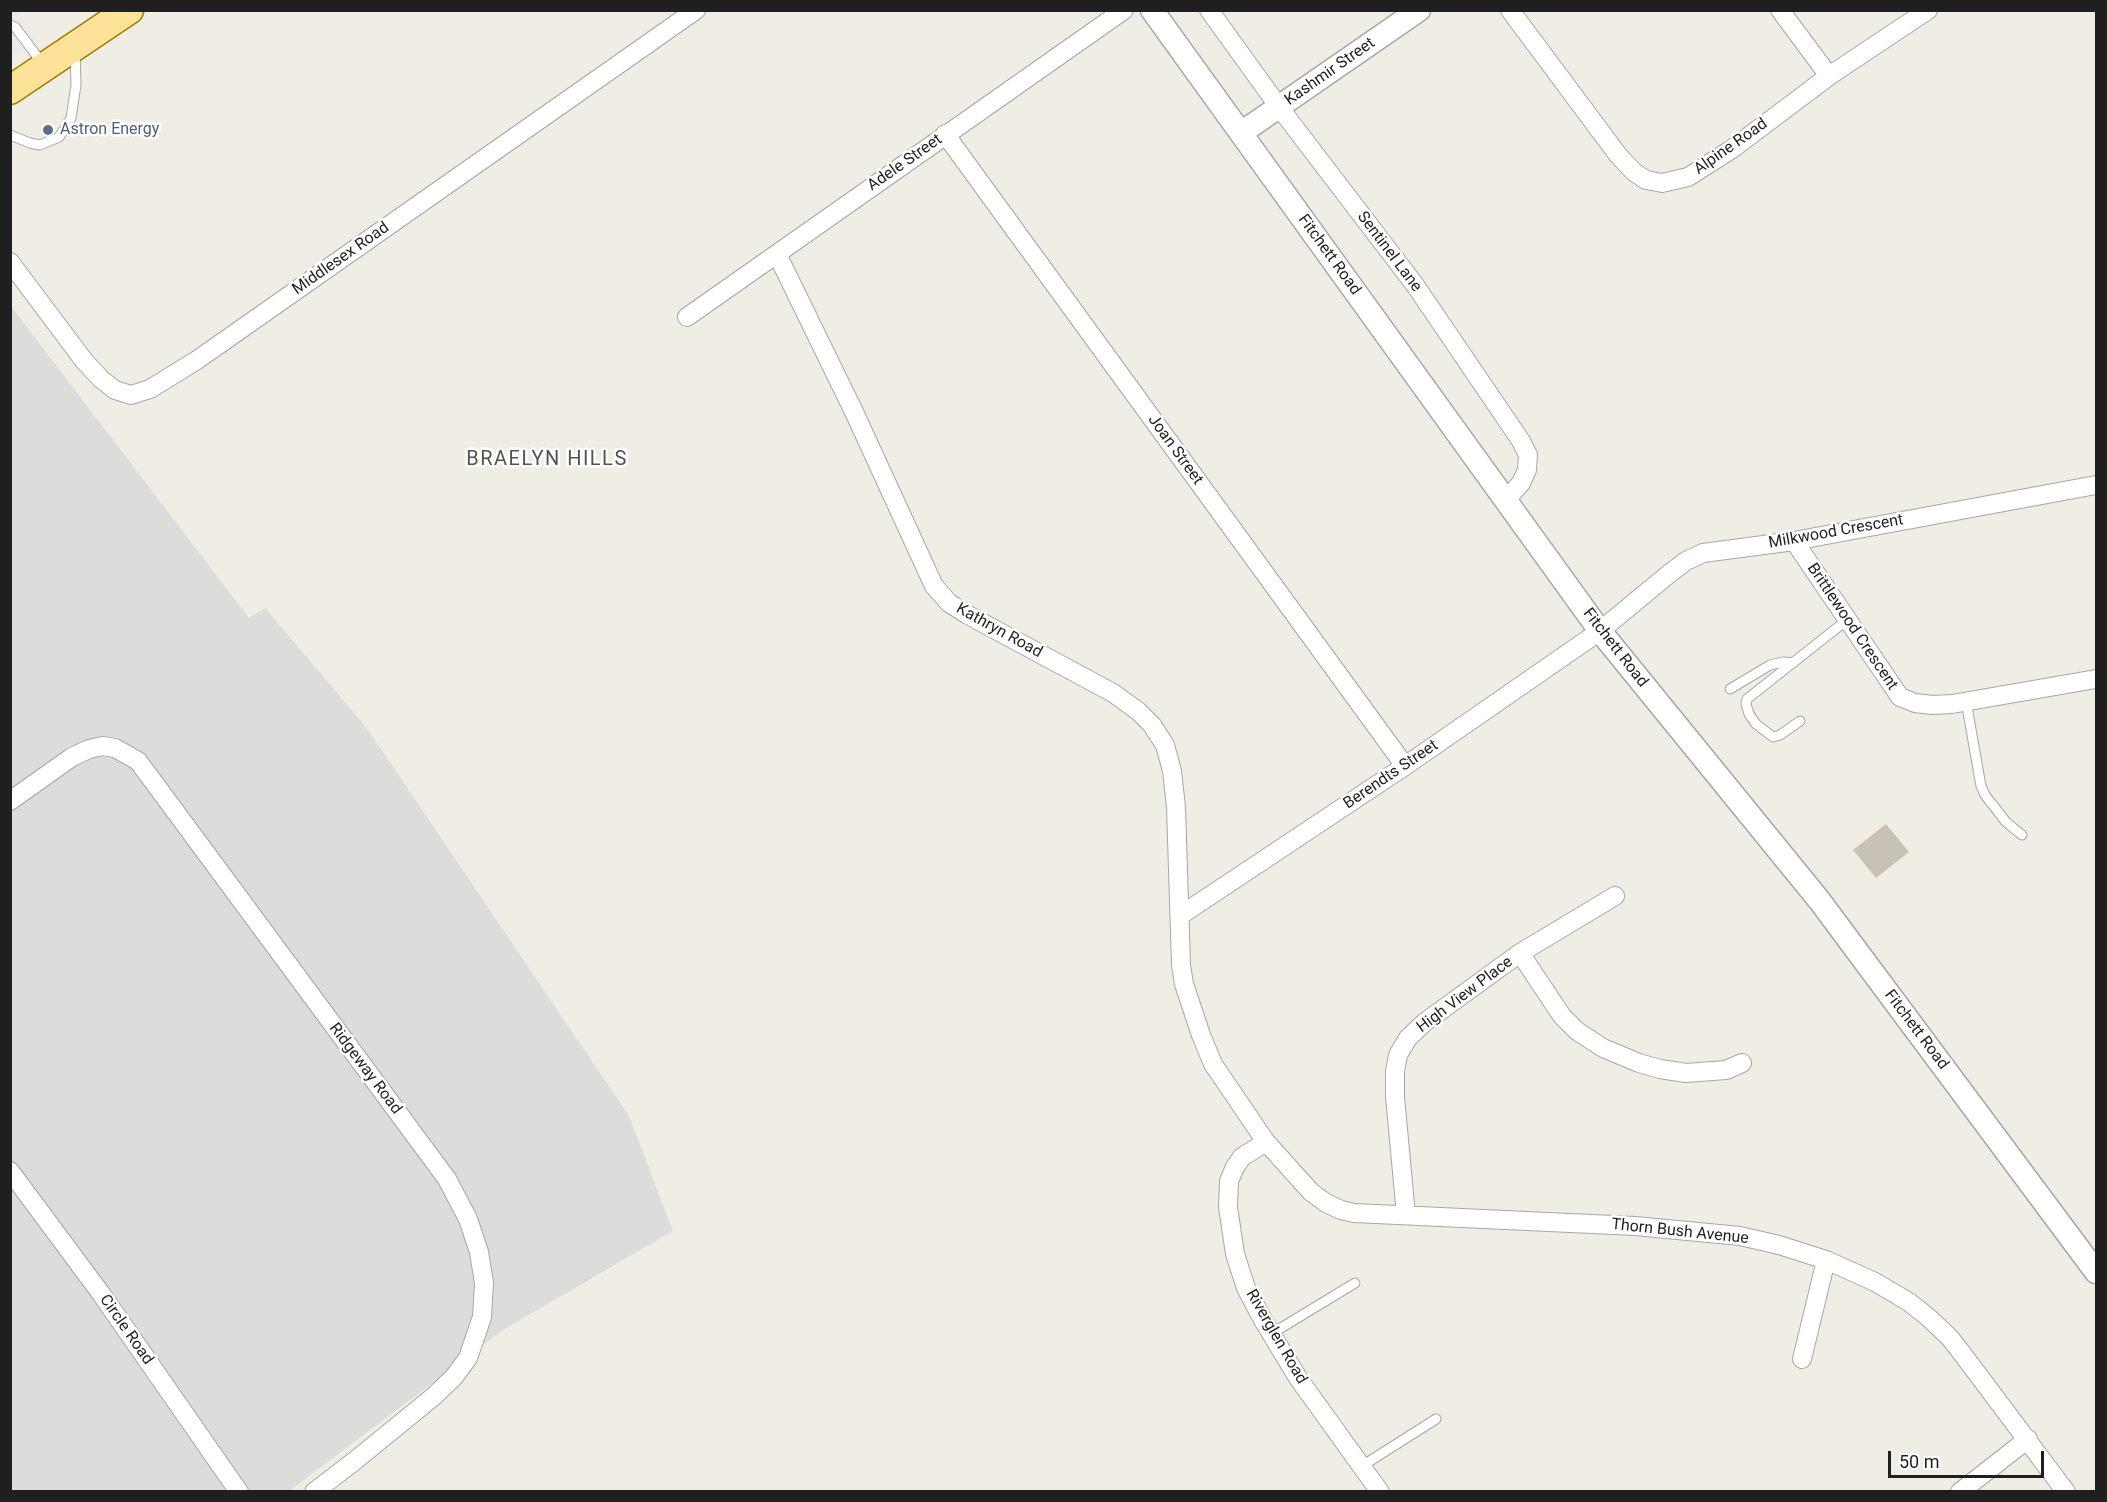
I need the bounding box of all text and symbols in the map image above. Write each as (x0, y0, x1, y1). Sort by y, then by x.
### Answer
street label: Kashmir Street (1281, 34, 1379, 110)
street label: Alpine Road (1691, 115, 1771, 179)
place label: Astron Energy (60, 120, 159, 140)
marker: Astron Energy (41, 123, 55, 137)
street label: Adele Street (864, 130, 946, 196)
street label: Sentinel Lane (1353, 208, 1425, 296)
street label: Fitchett Road (1293, 211, 1365, 299)
street label: Middlesex Road (289, 219, 393, 299)
street label: Joan Street (1143, 411, 1207, 489)
district label: BRAELYN HILLS (466, 448, 628, 472)
street label: Milkwood Crescent (1767, 511, 1905, 553)
street label: Brittlewood Crescent (1802, 560, 1902, 694)
street label: Kathryn Road (953, 599, 1045, 663)
street label: Fitchett Road (1578, 605, 1652, 691)
street label: Berendts Street (1340, 736, 1442, 814)
street label: High View Place (1413, 953, 1517, 1037)
street label: Fitchett Road (1880, 986, 1952, 1074)
street label: Ridgeway Road (325, 1020, 405, 1118)
street label: Thorn Bush Avenue (1610, 1215, 1750, 1249)
street label: Riverglen Road (1241, 1286, 1311, 1388)
street label: Circle Road (95, 1291, 157, 1369)
scale bar (1891, 1439, 2047, 1477)
text: 50 m (1899, 1451, 1939, 1472)

